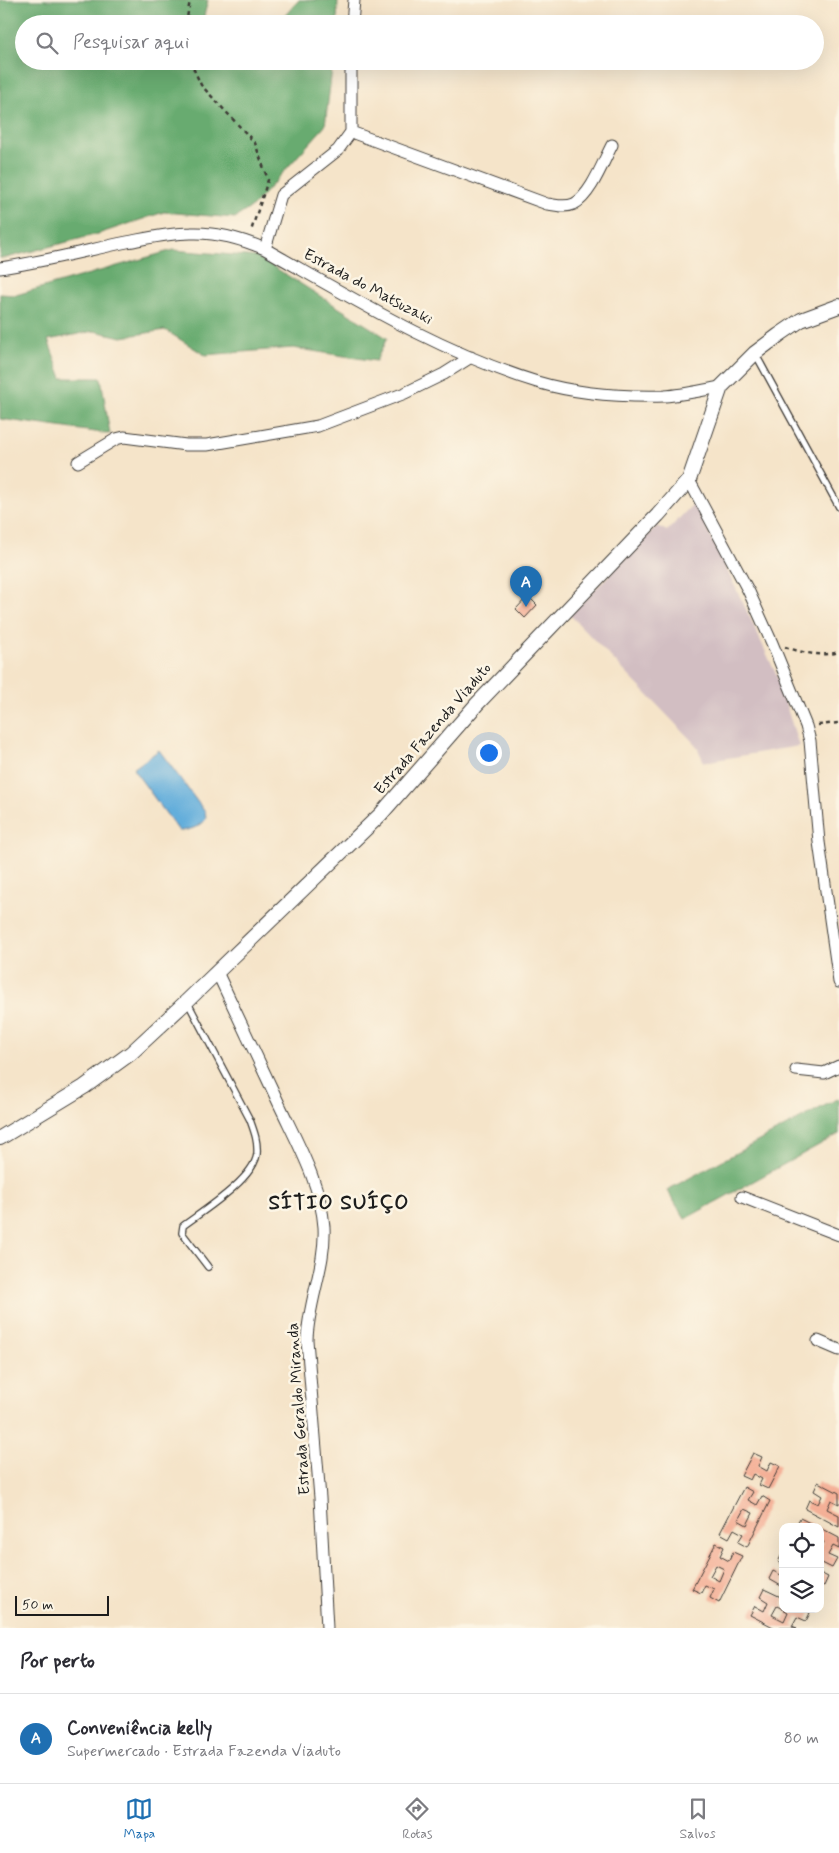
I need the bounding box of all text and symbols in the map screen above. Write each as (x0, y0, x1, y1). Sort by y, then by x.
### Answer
search box (15, 15, 824, 70)
icon: search (33, 29, 61, 57)
text: Pesquisar aqui (73, 30, 189, 55)
street label: Estrada do Matsuzaki (300, 244, 437, 330)
pin: A (510, 566, 542, 607)
street label: Estrada Fazenda Viaduto (370, 658, 496, 800)
your location (476, 740, 502, 766)
district label: SÍTIO SUÍÇO (268, 1189, 410, 1217)
street label: Estrada Geraldo Miranda (282, 1322, 316, 1496)
map controls (779, 1523, 824, 1613)
button: locate (779, 1523, 824, 1568)
button: layers (779, 1568, 824, 1613)
scale bar (15, 1593, 109, 1616)
text: 50 m (22, 1596, 53, 1614)
text: Por perto (20, 1647, 95, 1675)
text: Conveniência kelly (67, 1716, 212, 1741)
text: A (31, 1728, 41, 1749)
text: 80 m (784, 1728, 819, 1749)
text: Supermercado · Estrada Fazenda Viaduto (67, 1741, 341, 1762)
tab: Mapa (123, 1795, 155, 1843)
tab: Rotas (402, 1795, 433, 1843)
tab: Salvos (679, 1795, 716, 1843)

